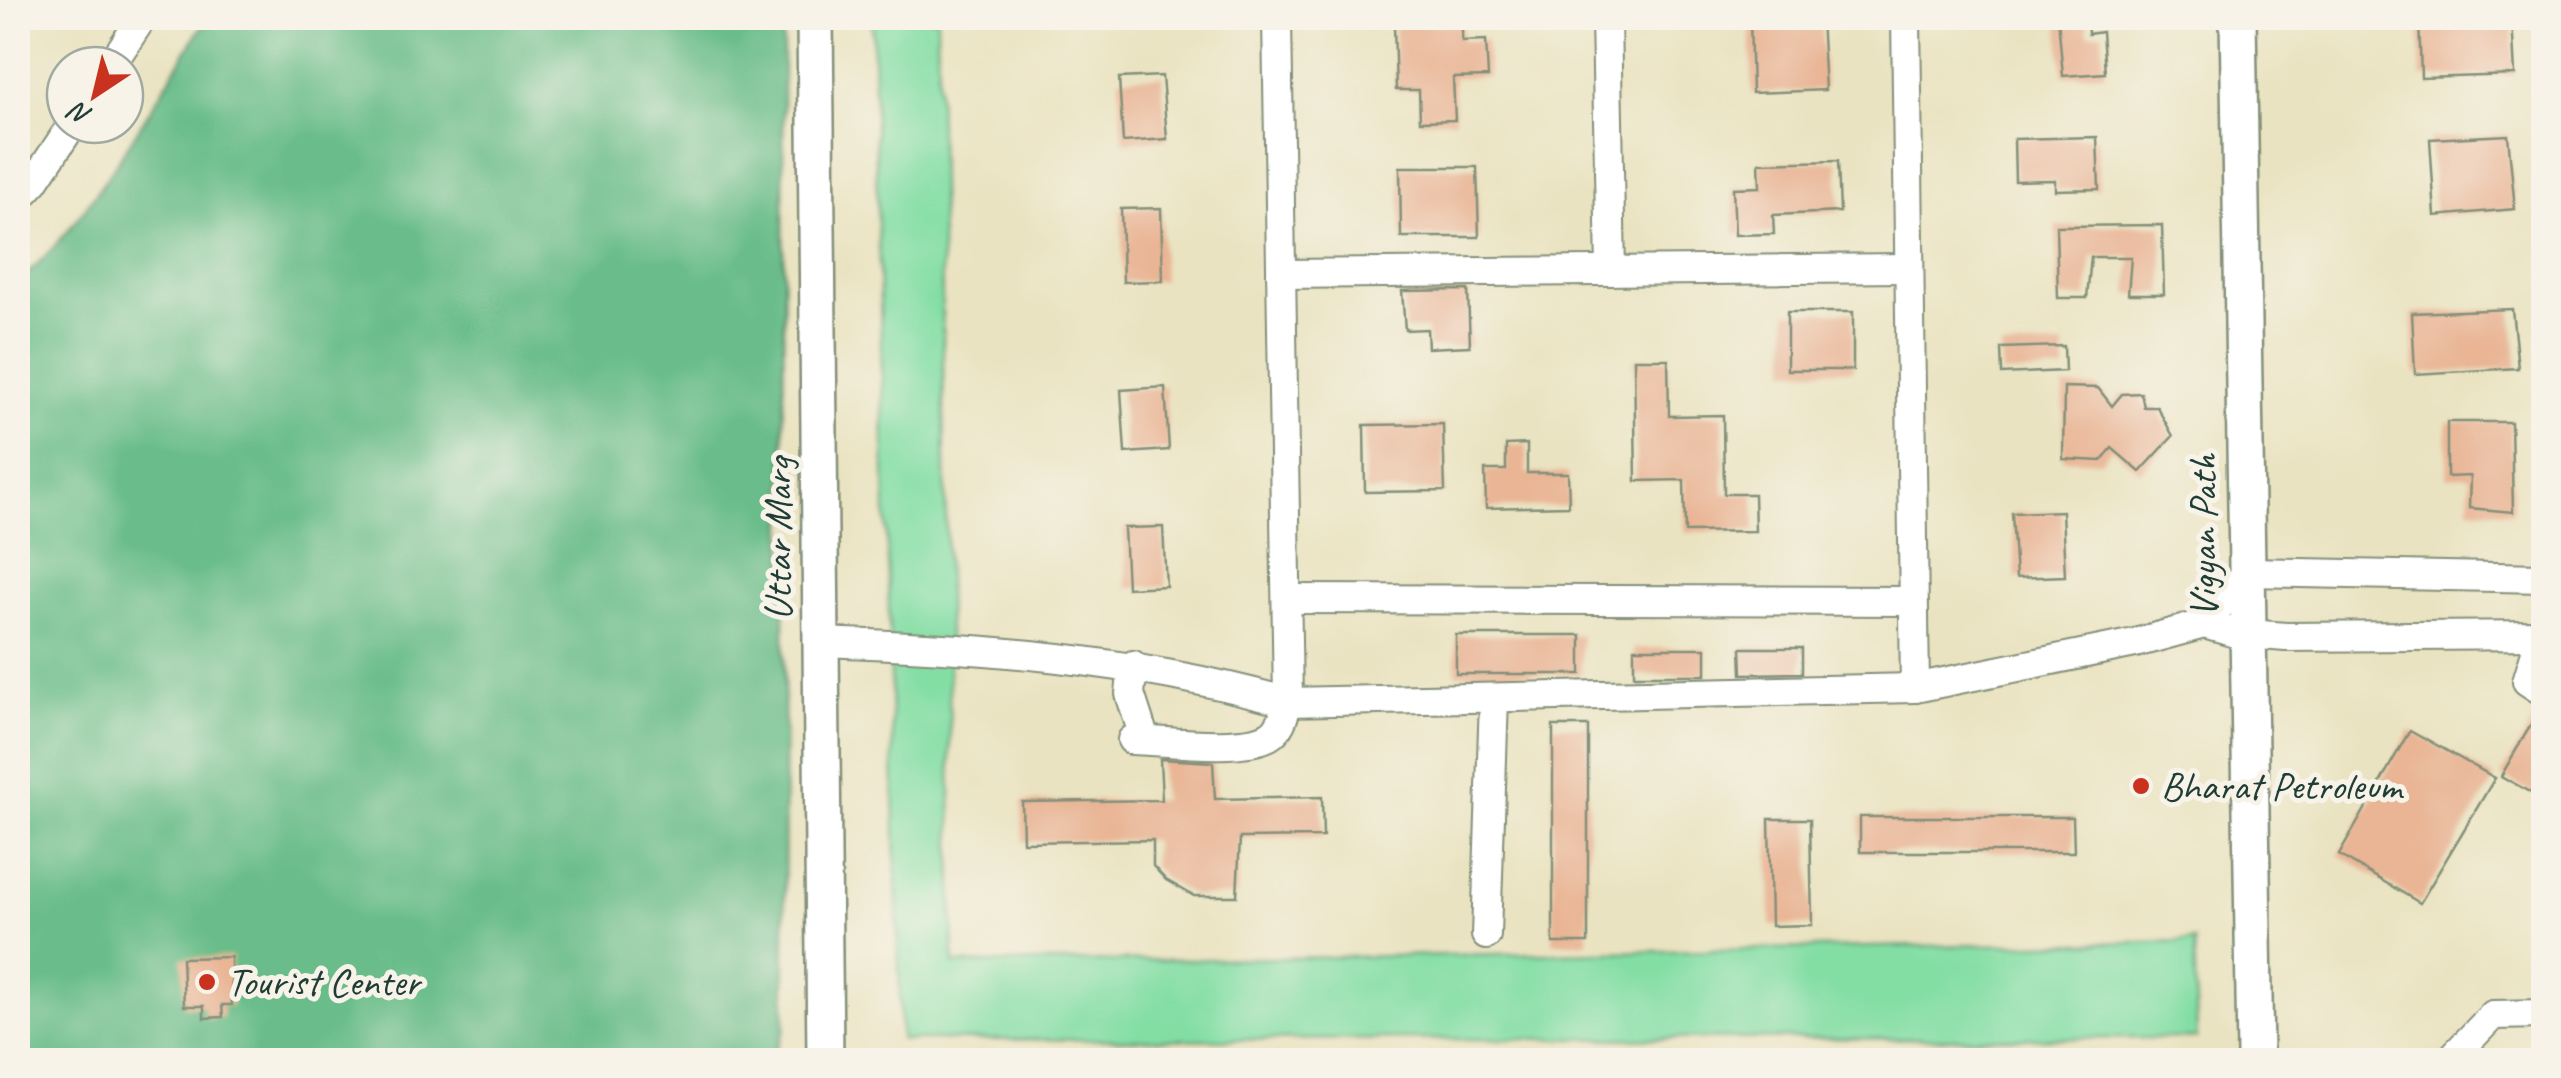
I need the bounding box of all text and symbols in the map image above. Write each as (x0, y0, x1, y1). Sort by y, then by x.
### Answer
north arrow (45, 45, 145, 145)
text: N (60, 93, 98, 134)
street label: Vigyan Path (2178, 452, 2228, 618)
street label: Uttar Marg (753, 455, 803, 620)
place label: Bharat Petroleum (2161, 761, 2405, 811)
marker: Bharat Petroleum (2130, 775, 2152, 797)
place label: Tourist Center (227, 957, 423, 1007)
marker: Tourist Center (196, 971, 218, 993)

